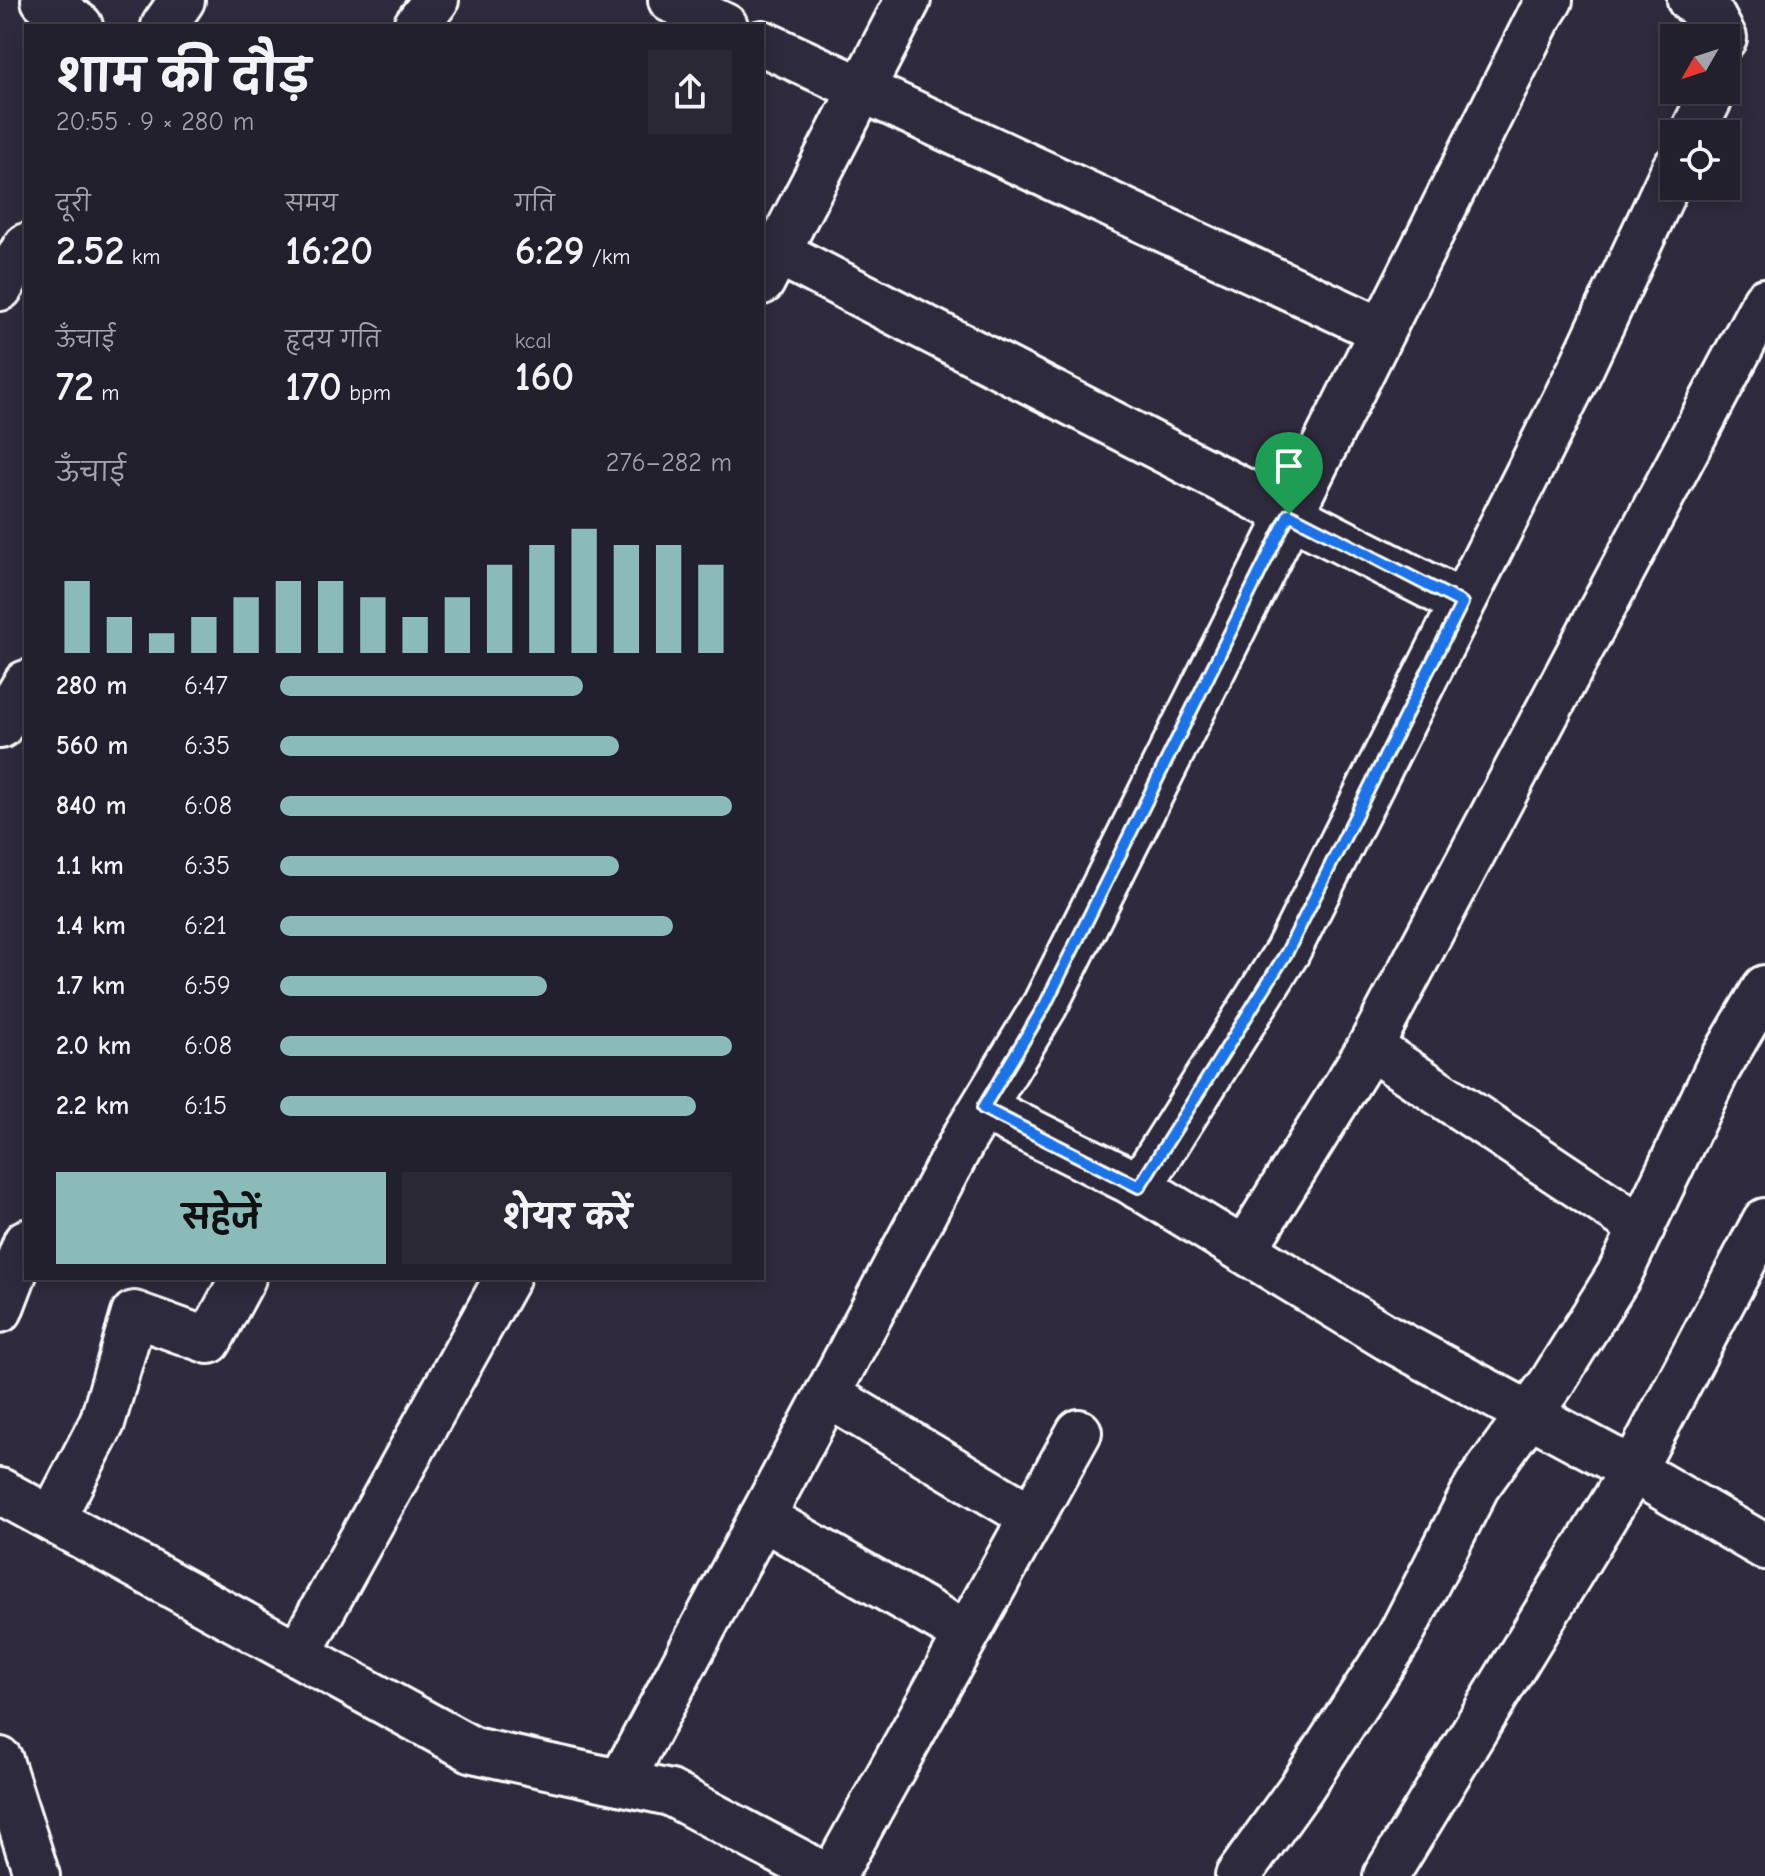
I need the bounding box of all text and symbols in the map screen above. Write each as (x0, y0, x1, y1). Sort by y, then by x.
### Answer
north arrow (1660, 24, 1740, 104)
map controls (1660, 24, 1740, 200)
button: share (648, 50, 732, 134)
text: शाम की दौड़ (56, 51, 310, 102)
text: 20:55 · 9 × 280 m (56, 107, 254, 137)
button: locate (1660, 120, 1740, 200)
text: दूरी (56, 191, 91, 217)
text: समय (285, 191, 338, 217)
text: गति (515, 191, 555, 217)
text: 2.52 (56, 228, 124, 274)
text: 16:20 (285, 228, 373, 274)
text: 6:29 (515, 228, 585, 274)
text: km (124, 244, 161, 270)
text: /km (585, 244, 631, 270)
text: ऊँचाई (56, 327, 115, 353)
text: हृदय गति (285, 327, 380, 353)
text: kcal (515, 328, 552, 354)
text: 160 (515, 354, 574, 400)
text: 72 (56, 364, 94, 410)
text: 170 (285, 364, 342, 410)
text: m (94, 380, 119, 406)
text: bpm (342, 380, 391, 406)
pin (1255, 432, 1323, 514)
icon: arrive (1267, 444, 1311, 488)
text: 276–282 m (606, 448, 732, 478)
text: ऊँचाई (56, 458, 126, 488)
text: 280 m (56, 671, 127, 701)
text: 6:47 (184, 671, 228, 701)
text: 560 m (56, 731, 128, 761)
text: 6:35 (184, 731, 230, 761)
text: 840 m (56, 791, 126, 821)
text: 6:08 (184, 791, 232, 821)
text: 1.1 km (56, 851, 124, 881)
text: 6:35 (184, 851, 230, 881)
text: 1.4 km (56, 911, 126, 941)
text: 6:21 (184, 911, 227, 941)
text: 1.7 km (56, 971, 125, 1001)
text: 6:59 (184, 971, 231, 1001)
text: 2.0 km (56, 1031, 131, 1061)
text: 6:08 (184, 1031, 232, 1061)
text: 2.2 km (56, 1091, 129, 1121)
text: 6:15 (184, 1091, 227, 1121)
button: सहेजें (56, 1172, 386, 1264)
button: शेयर करें (402, 1172, 732, 1264)

